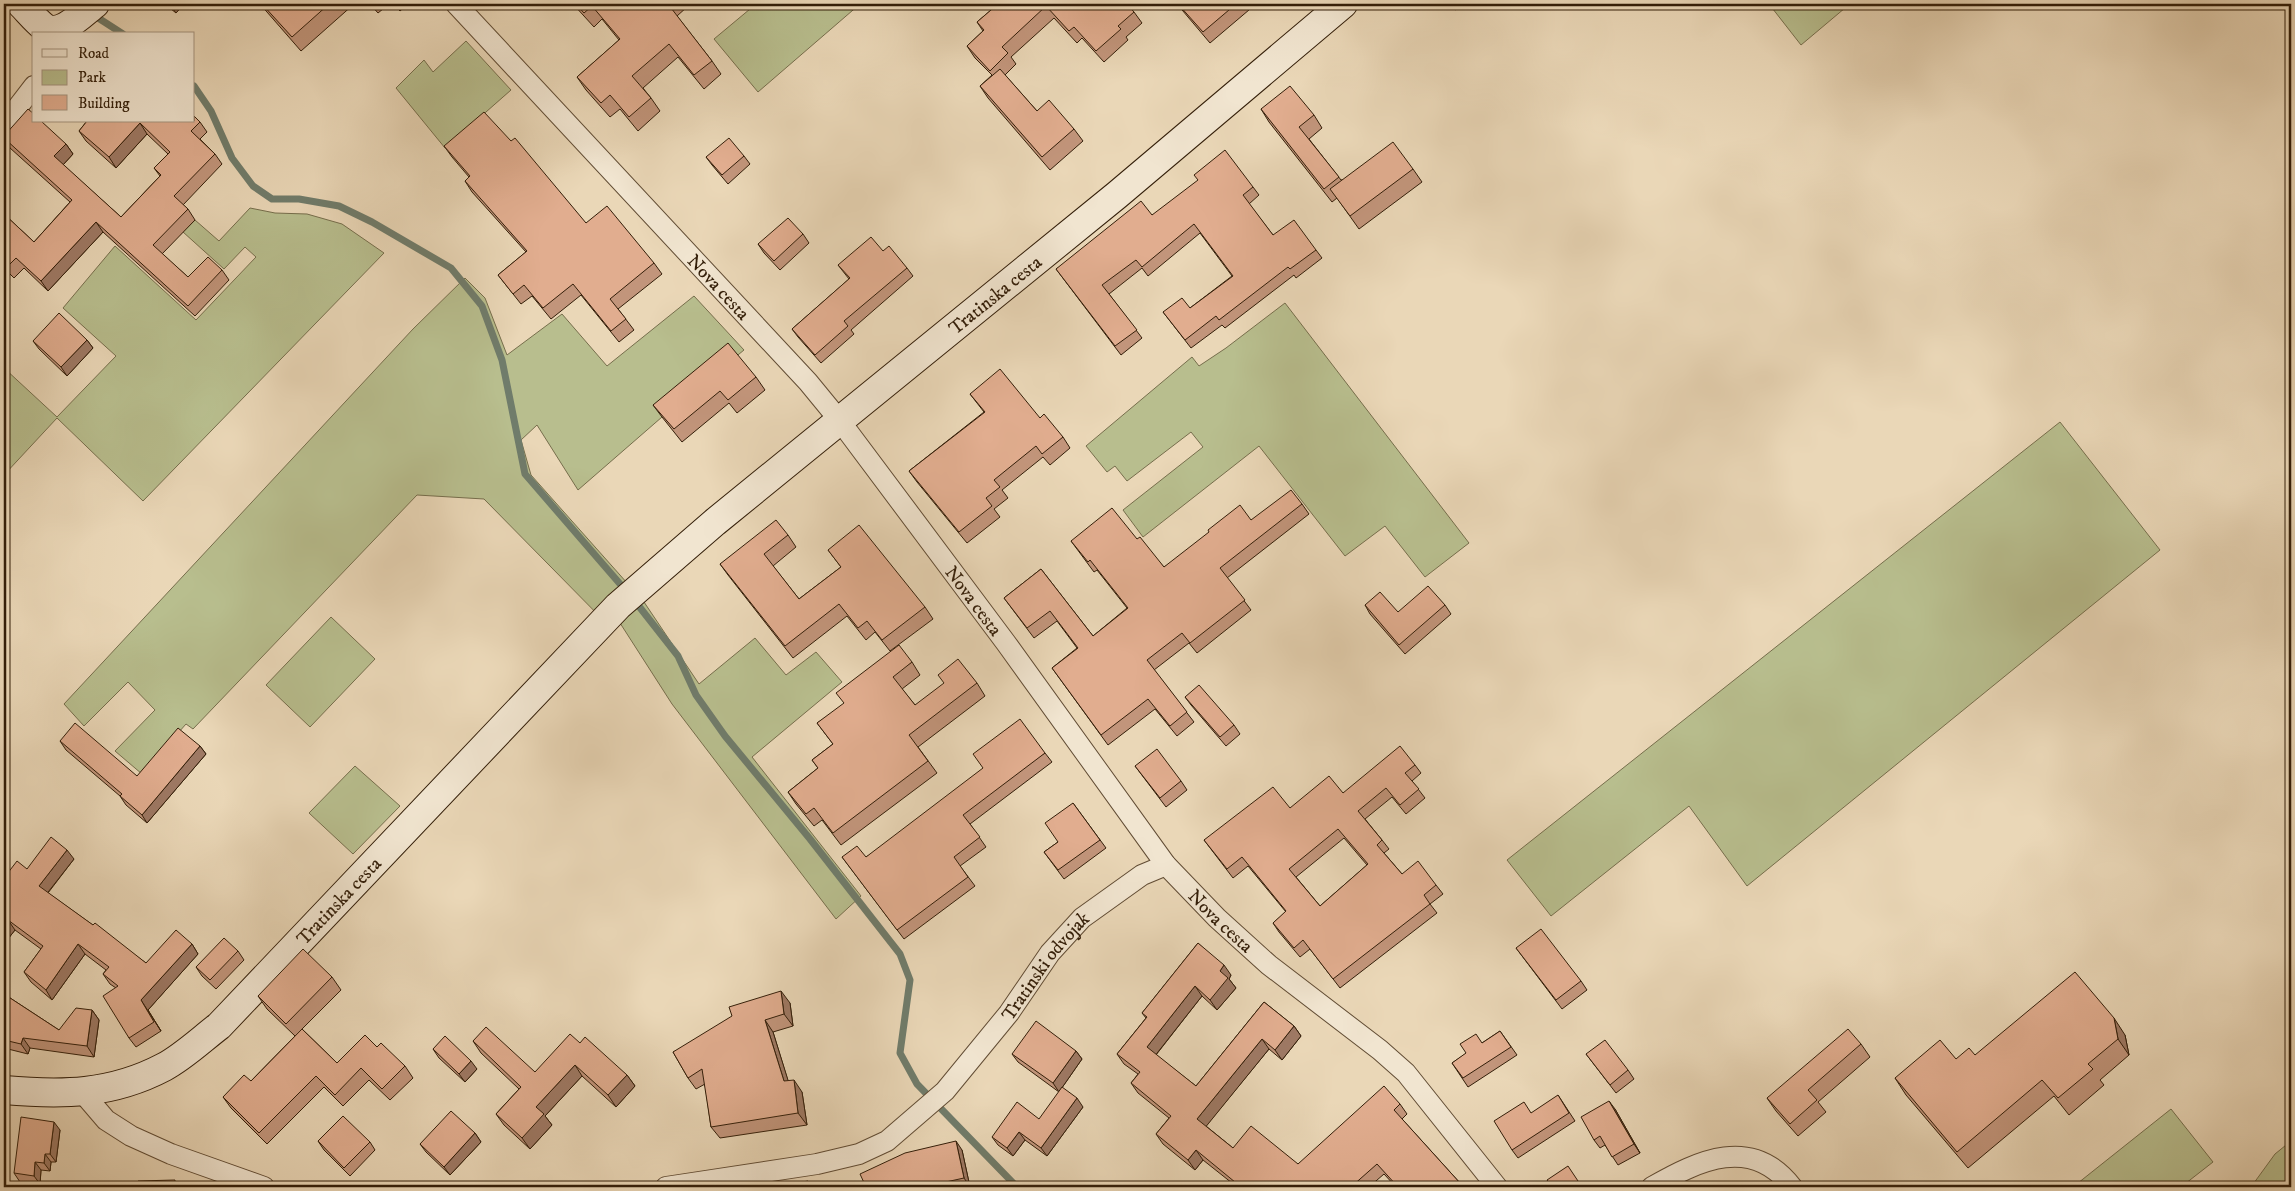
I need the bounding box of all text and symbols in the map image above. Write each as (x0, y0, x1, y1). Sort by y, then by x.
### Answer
legend (32, 32, 195, 122)
text: Road (78, 44, 110, 63)
text: Park (78, 68, 107, 87)
text: Building (78, 94, 130, 113)
street label: Nova cesta (682, 250, 754, 325)
street label: Tratinska cesta (945, 251, 1047, 340)
street label: Nova cesta (939, 562, 1007, 641)
street label: Tratinska cesta (292, 853, 387, 950)
street label: Nova cesta (1183, 885, 1257, 958)
street label: Tratinski odvojak (997, 906, 1094, 1025)

